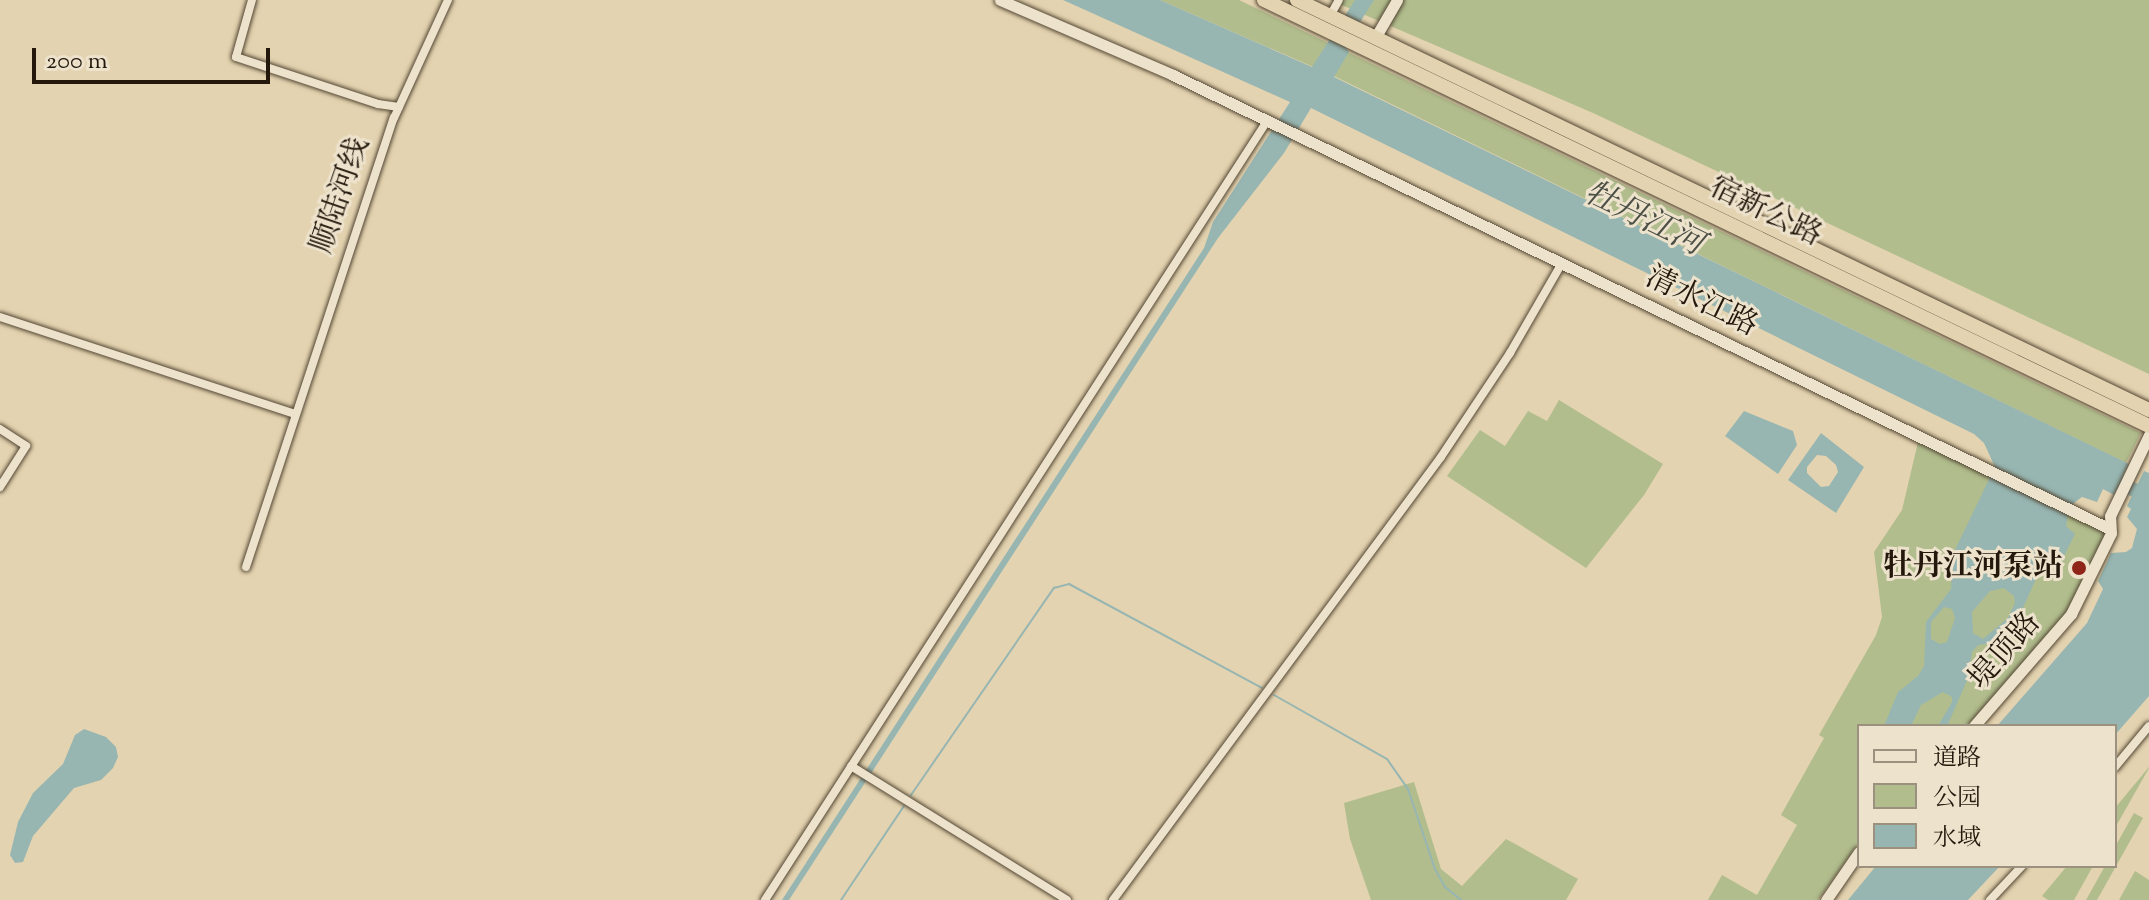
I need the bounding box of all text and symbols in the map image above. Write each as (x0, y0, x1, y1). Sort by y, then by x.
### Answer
scale bar (36, 32, 274, 82)
text: 200 m (46, 45, 108, 79)
street label: 顺陆河线 (305, 133, 379, 259)
street label: 宿新公路 (1703, 171, 1827, 255)
water label: 牡丹江河 (1577, 175, 1709, 265)
street label: 清水江路 (1639, 261, 1763, 345)
place label: 牡丹江河泵站 (1883, 550, 2063, 586)
marker: 牡丹江河泵站 (2070, 559, 2088, 577)
street label: 堤顶路 (1963, 606, 2049, 698)
legend (1857, 724, 2117, 868)
text: 道路 (1933, 742, 1981, 776)
text: 公园 (1933, 782, 1981, 816)
text: 水域 (1933, 822, 1981, 856)

